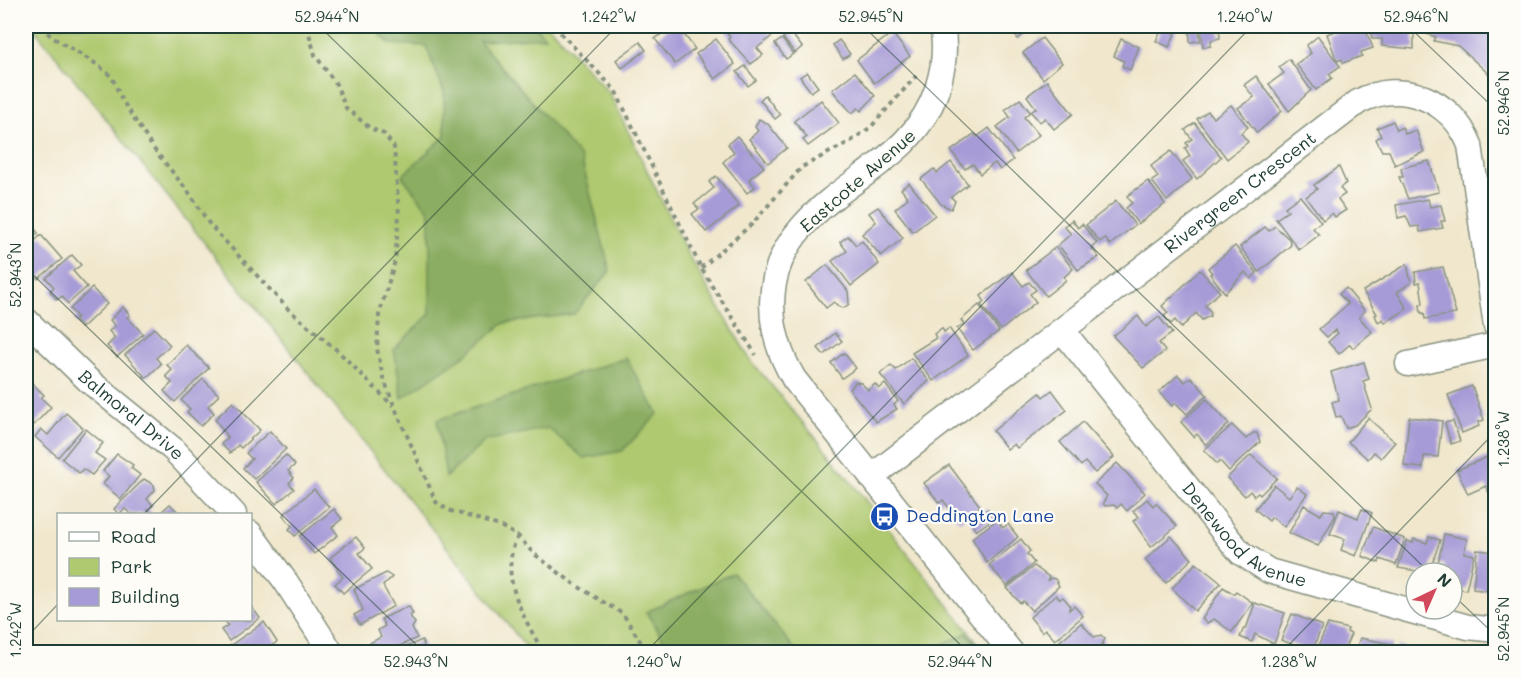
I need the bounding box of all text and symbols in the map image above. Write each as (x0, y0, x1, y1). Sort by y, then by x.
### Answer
text: 52.944°N (295, 6, 359, 26)
text: 1.242°W (581, 6, 637, 26)
text: 52.945°N (839, 6, 903, 26)
text: 1.240°W (1217, 6, 1273, 26)
text: 52.946°N (1383, 6, 1449, 26)
text: 52.946°N (1493, 70, 1513, 136)
street label: Eastcote Avenue (794, 123, 921, 237)
street label: Rivergreen Crescent (1159, 126, 1321, 258)
text: 52.943°N (5, 243, 25, 307)
street label: Balmoral Drive (74, 364, 190, 465)
text: 1.238°W (1493, 411, 1513, 467)
street label: Denewood Avenue (1177, 477, 1310, 592)
bus stop icon: Deddington Lane (869, 500, 901, 532)
place label: Deddington Lane (906, 503, 1054, 527)
legend (57, 513, 252, 621)
text: Road (111, 524, 156, 548)
text: Park (111, 554, 152, 578)
north arrow (1404, 561, 1464, 621)
text: N (1433, 568, 1456, 592)
text: Building (111, 584, 179, 608)
text: 52.945°N (1493, 597, 1513, 661)
text: 1.242°W (5, 602, 25, 658)
text: 52.943°N (384, 651, 448, 671)
text: 1.240°W (626, 651, 682, 671)
text: 52.944°N (928, 651, 992, 671)
text: 1.238°W (1261, 651, 1317, 671)

